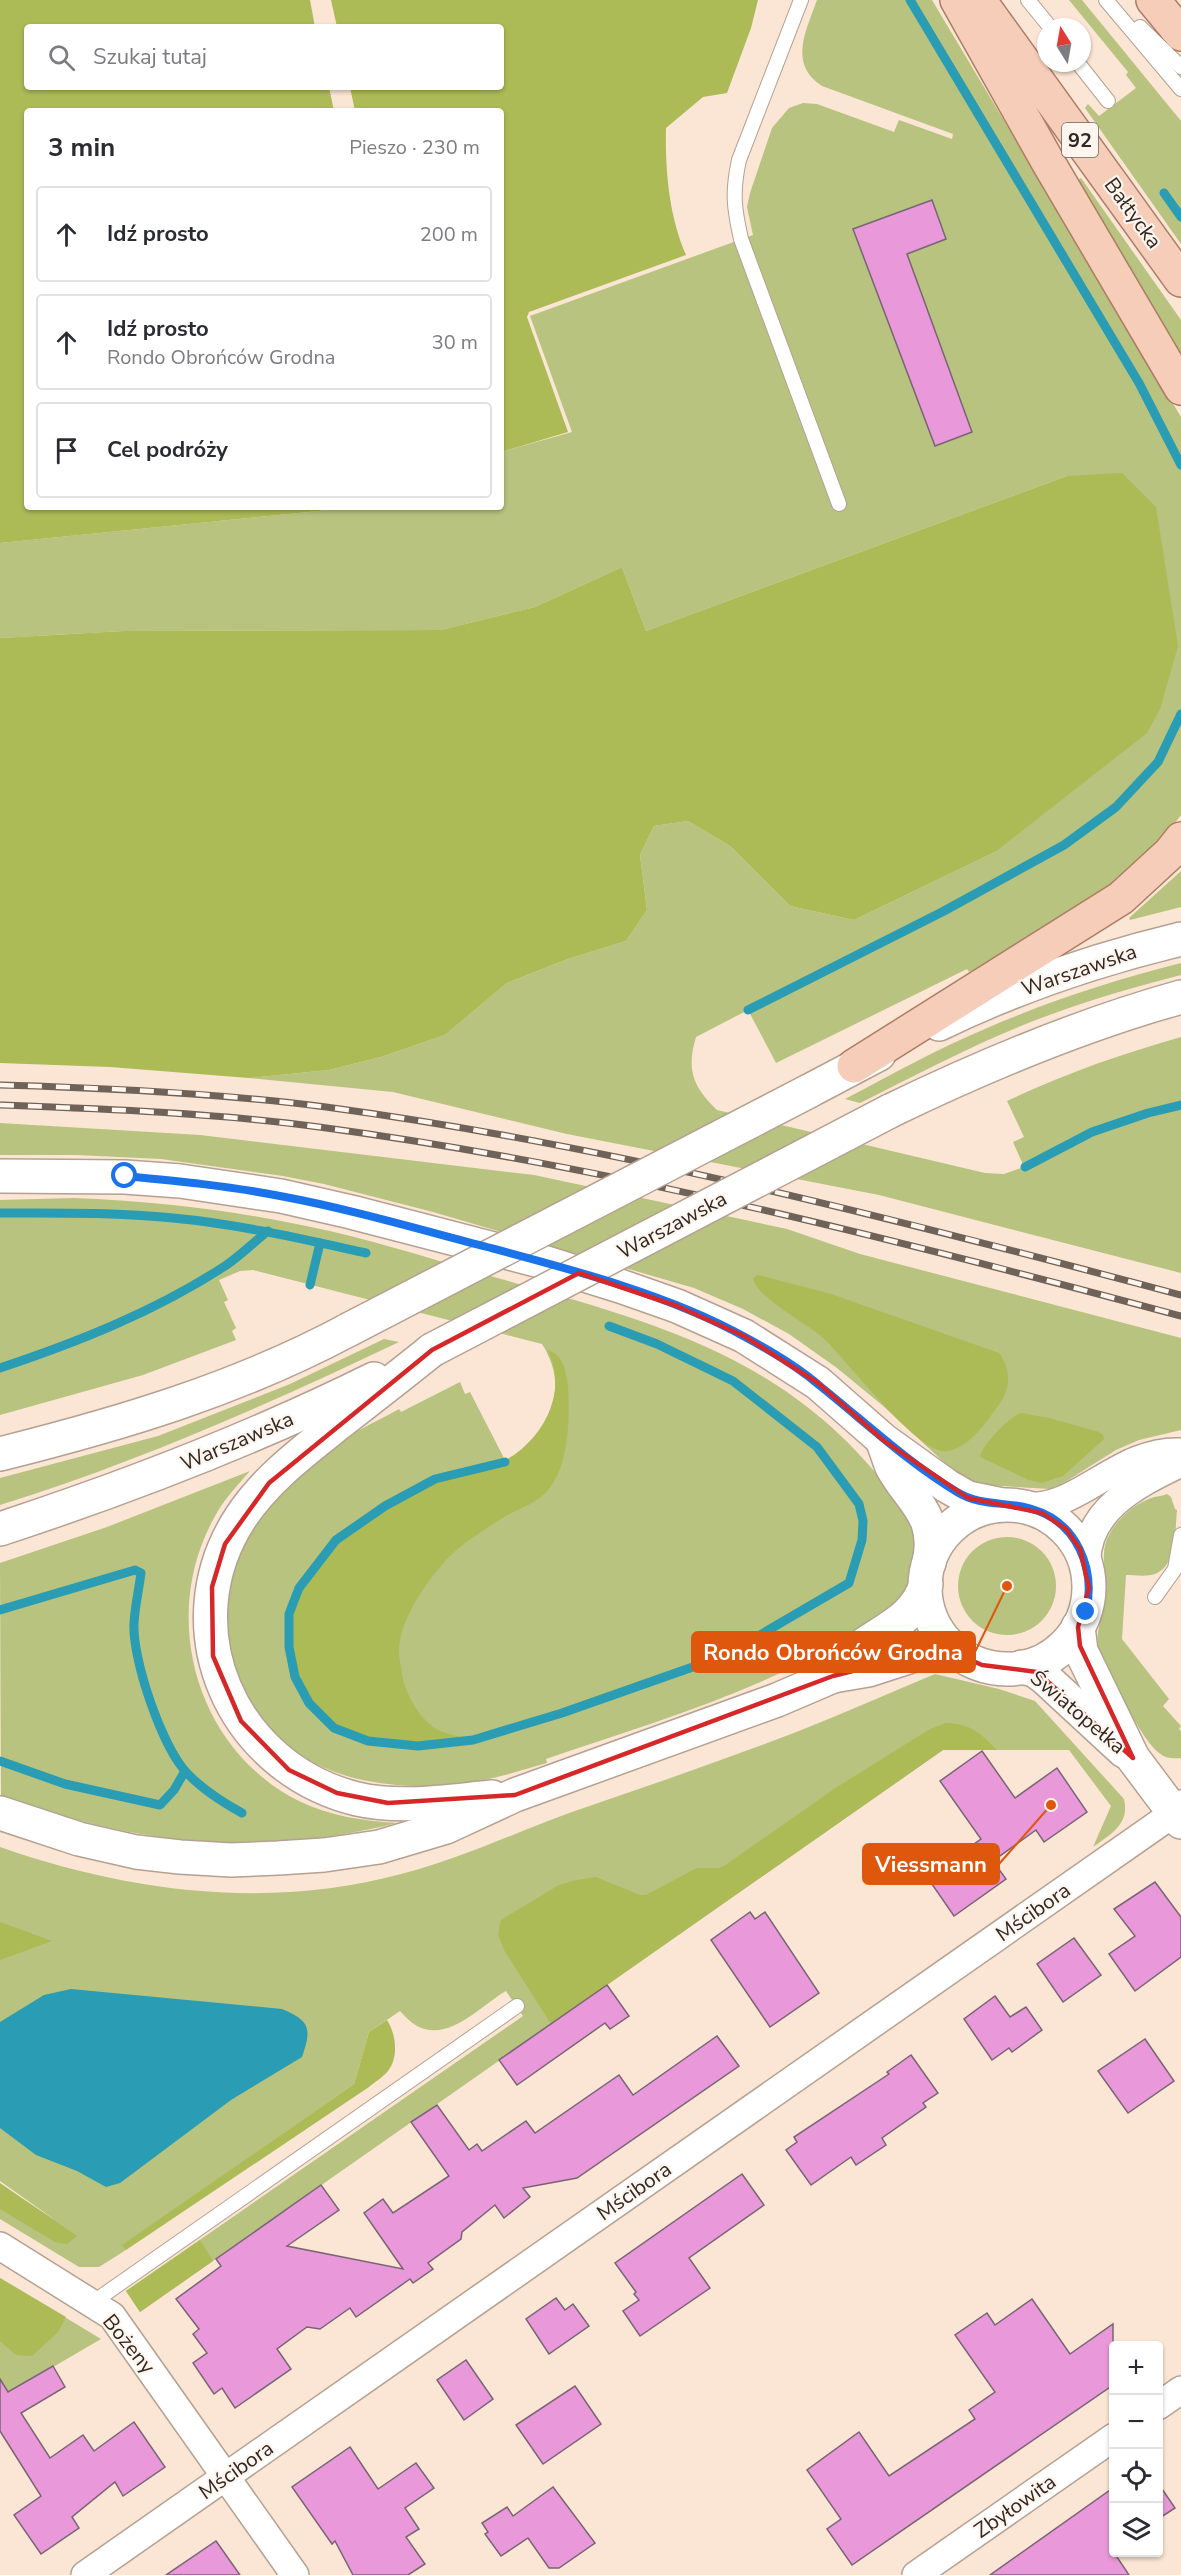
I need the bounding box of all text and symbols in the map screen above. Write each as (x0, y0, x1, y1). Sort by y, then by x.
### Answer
north arrow (1037, 18, 1091, 72)
search box (24, 24, 504, 90)
icon: search (45, 41, 78, 74)
text: Szukaj tutaj (93, 42, 207, 72)
road number: 92 (1062, 123, 1098, 157)
text: 3 min (48, 130, 115, 165)
text: Pieszo · 230 m (349, 134, 480, 161)
street label: Bałtycka (1098, 172, 1168, 254)
icon: ahead (50, 218, 83, 251)
text: Idź prosto (107, 219, 209, 249)
text: 200 m (420, 221, 478, 248)
text: Idź prosto (107, 314, 209, 344)
icon: ahead (50, 326, 83, 359)
text: 30 m (432, 329, 478, 356)
text: Rondo Obrońców Grodna (107, 344, 335, 371)
icon: arrive (50, 434, 83, 467)
text: Cel podróży (107, 435, 228, 465)
street label: Warszawska (1018, 937, 1140, 1003)
route start (111, 1162, 137, 1188)
street label: Warszawska (612, 1184, 732, 1266)
street label: Warszawska (176, 1405, 298, 1477)
route end (1072, 1598, 1098, 1624)
callout: Rondo Obrońców Grodna (692, 1632, 975, 1672)
text: Rondo Obrońców Grodna (703, 1638, 963, 1668)
street label: Światopełka (1024, 1664, 1132, 1760)
callout: Viessmann (863, 1844, 999, 1884)
text: Viessmann (874, 1850, 987, 1880)
street label: Mścibora (990, 1876, 1076, 1948)
street label: Mścibora (591, 2155, 677, 2227)
street label: Bożeny (96, 2308, 162, 2380)
map controls (1109, 2341, 1163, 2557)
button: + (1109, 2341, 1163, 2395)
button: − (1109, 2395, 1163, 2449)
street label: Mścibora (193, 2434, 279, 2506)
button: locate (1109, 2449, 1163, 2503)
street label: Zbyłowita (969, 2468, 1061, 2544)
button: layers (1109, 2503, 1163, 2557)

